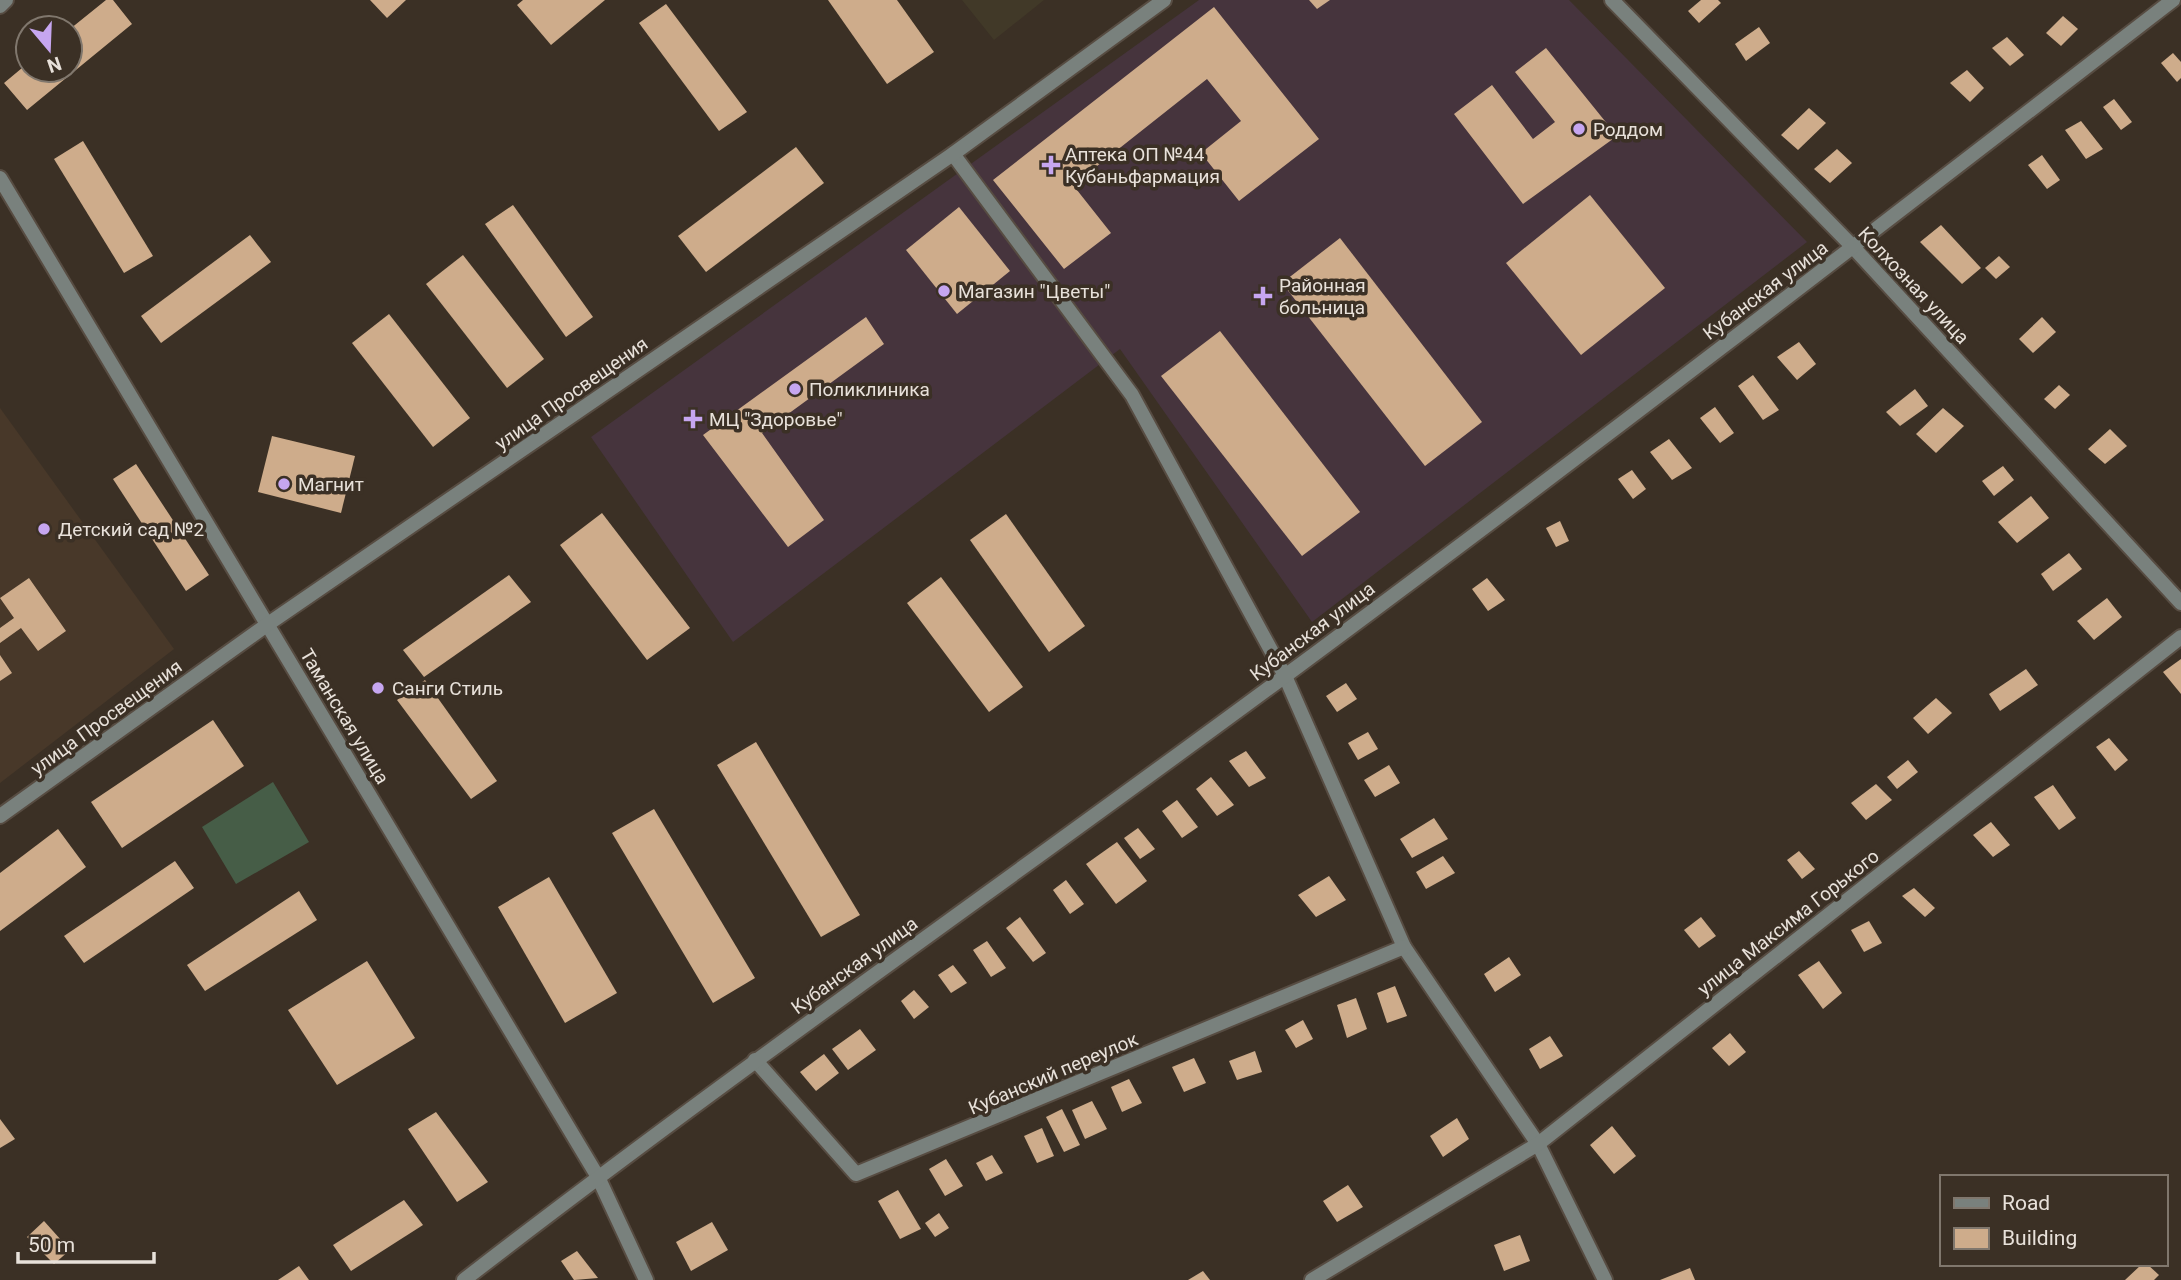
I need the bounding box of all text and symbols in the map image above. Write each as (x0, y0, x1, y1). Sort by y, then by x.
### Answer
north arrow (14, 14, 84, 84)
text: N (44, 52, 64, 78)
place label: Роддом (1593, 118, 1663, 141)
marker: Роддом (1571, 121, 1587, 137)
place label: Аптека ОП №44 Кубаньфармация (1065, 143, 1220, 188)
marker: Аптека ОП №44 Кубаньфармация (1043, 157, 1059, 173)
street label: Колхозная улица (1853, 222, 1974, 349)
street label: Кубанская улица (1698, 236, 1832, 345)
place label: Районная больница (1279, 274, 1366, 319)
place label: Магазин "Цветы" (958, 280, 1110, 303)
marker: Магазин "Цветы" (936, 283, 952, 299)
marker: Районная больница (1253, 286, 1273, 306)
street label: улица Просвещения (491, 332, 652, 455)
place label: Поликлиника (809, 378, 930, 401)
marker: Поликлиника (787, 381, 803, 397)
place label: МЦ "Здоровье" (709, 408, 843, 431)
marker: МЦ "Здоровье" (683, 409, 703, 429)
place label: Магнит (298, 473, 364, 496)
marker: Магнит (276, 476, 292, 492)
place label: Детский сад №2 (58, 518, 204, 541)
marker: Детский сад №2 (36, 521, 52, 537)
street label: Кубанская улица (1245, 577, 1379, 686)
street label: Таманская улица (295, 644, 394, 788)
street label: улица Просвещения (26, 655, 186, 780)
place label: Санги Стиль (392, 677, 503, 700)
marker: Санги Стиль (370, 680, 386, 696)
street label: улица Максима Горького (1693, 844, 1884, 1000)
street label: Кубанская улица (787, 912, 922, 1019)
street label: Кубанский переулок (965, 1027, 1142, 1120)
legend (1940, 1175, 2167, 1266)
text: Road (2002, 1191, 2050, 1215)
scale bar (18, 1220, 154, 1264)
text: Building (2002, 1226, 2077, 1250)
text: 50 m (28, 1233, 75, 1257)

